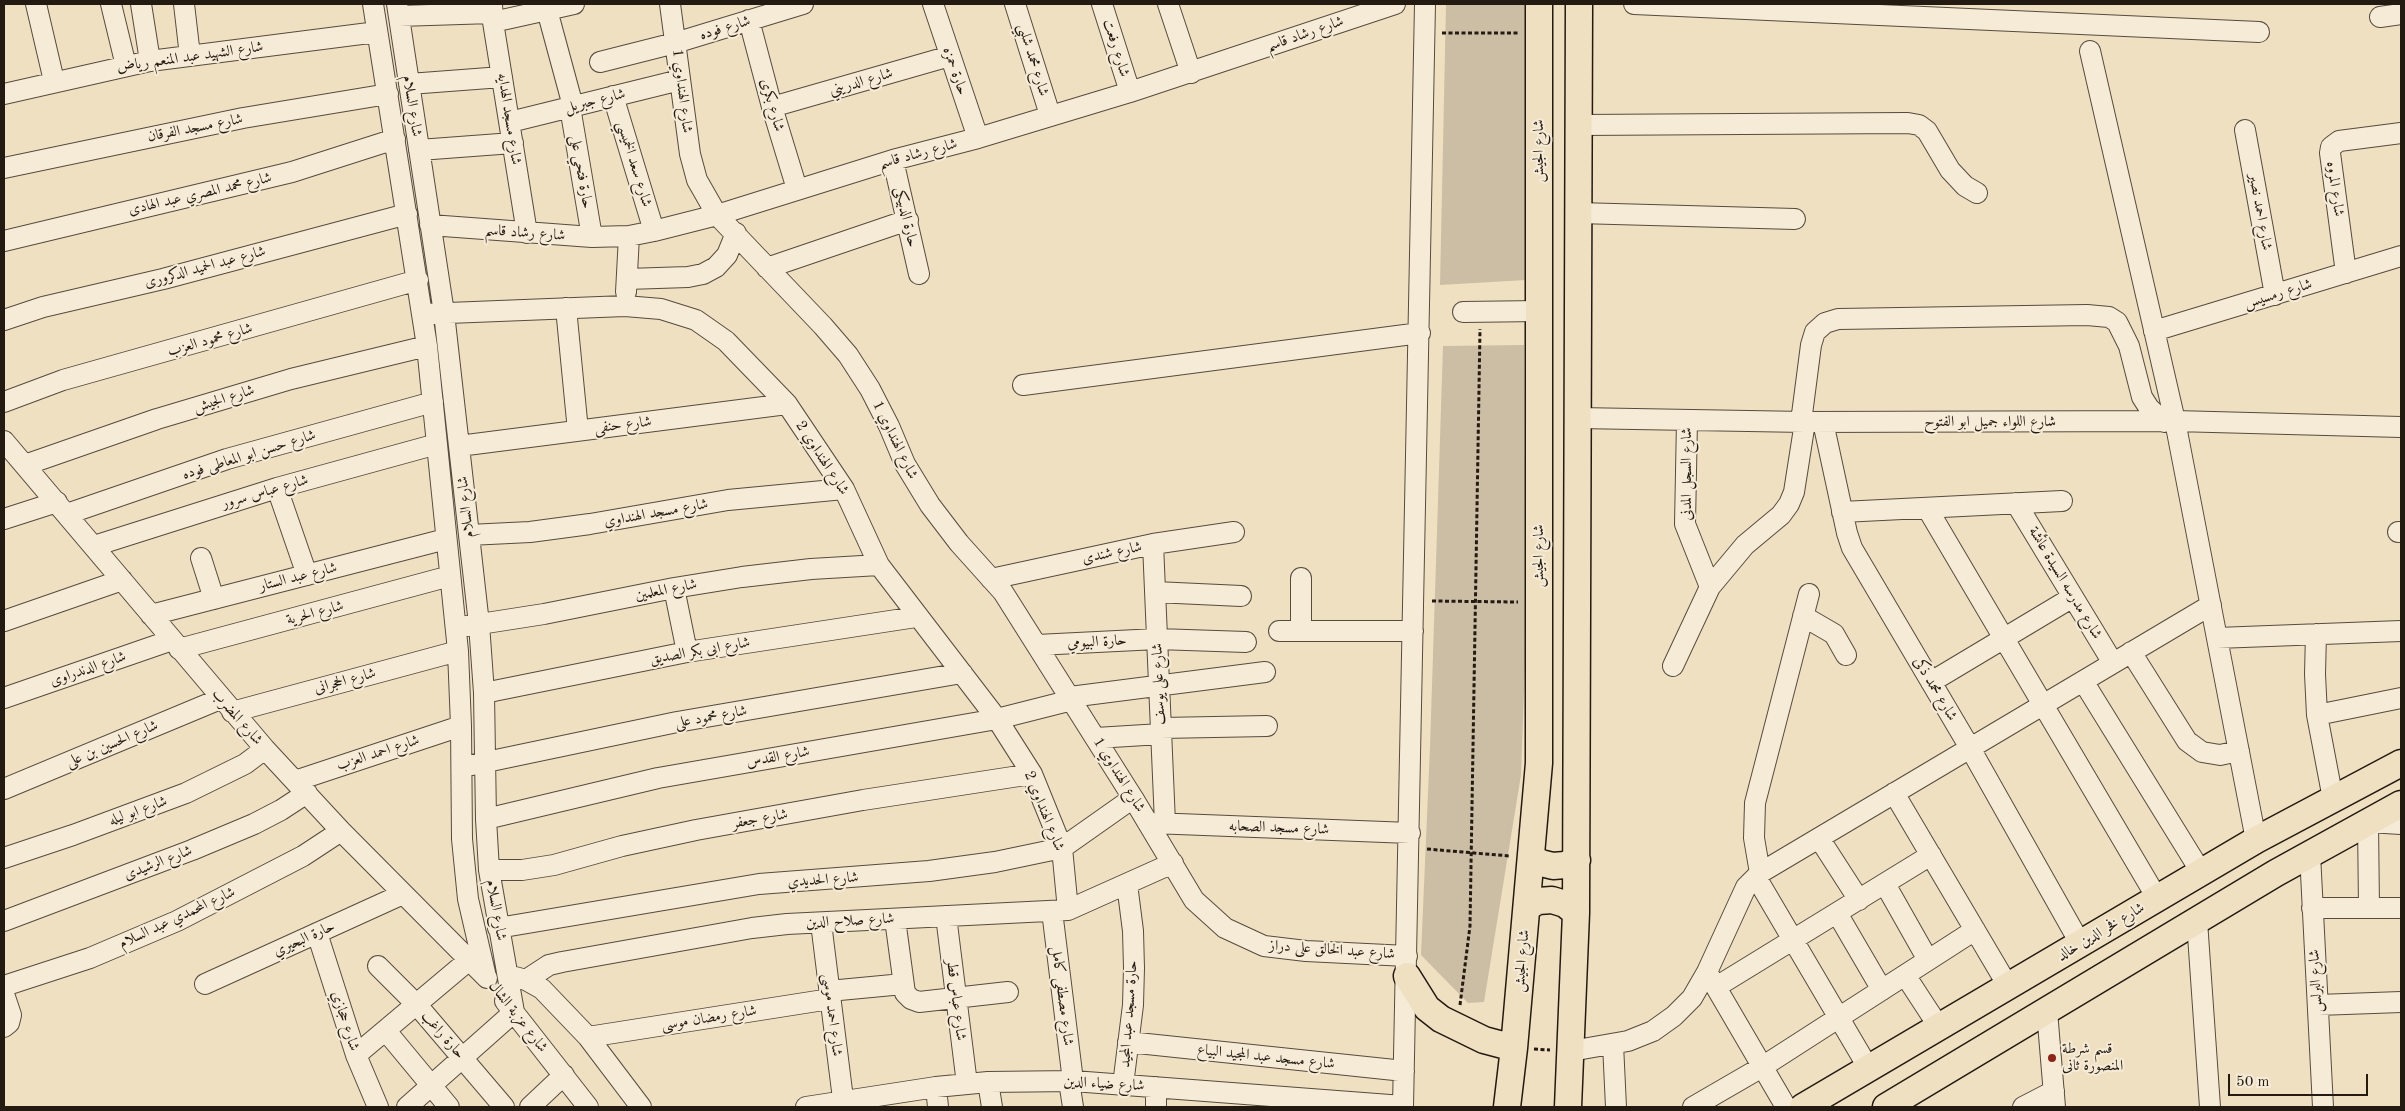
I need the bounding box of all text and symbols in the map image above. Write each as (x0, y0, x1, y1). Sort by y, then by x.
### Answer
street label: شارع فوده (697, 12, 753, 44)
street label: شارع رشاد قاسم (1264, 12, 1346, 56)
street label: شارع رفعت (1099, 17, 1133, 79)
street label: شارع محمد شلبي (1013, 22, 1053, 98)
street label: شارع الشهيد عبد المنعم رياض (116, 38, 264, 76)
street label: حارة حمزه (938, 44, 972, 98)
street label: شارع الهنداوي 1 (668, 48, 696, 134)
street label: شارع الدريني (827, 64, 895, 100)
street label: شارع مسجد الهدايه (493, 72, 525, 166)
street label: شارع السلام (398, 74, 426, 138)
street label: شارع بكرى (756, 76, 788, 134)
street label: شارع جبريل (563, 85, 627, 117)
street label: شارع مسجد الفرقان (146, 110, 244, 146)
street label: شارع سعد الخميسي (612, 119, 656, 209)
street label: شارع الجيش (1530, 120, 1548, 182)
street label: حارة فتحي على (566, 134, 596, 210)
street label: شارع رشاد قاسم (877, 135, 959, 173)
street label: شارع المروه (2322, 160, 2348, 218)
street label: شارع محمد المصري عبد الهادى (127, 169, 273, 219)
street label: شارع احمد نصير (2244, 172, 2276, 252)
street label: حارة الدبيكى (890, 185, 922, 249)
street label: شارع رشاد قاسم (484, 221, 566, 245)
street label: شارع عبد الحميد الدكرورى (142, 242, 268, 292)
street label: شارع رمسيس (2242, 275, 2314, 313)
street label: شارع محمود العزب (165, 319, 255, 361)
street label: شارع الجيش (191, 381, 257, 417)
street label: شارع الهنداوي 1 (868, 398, 922, 482)
street label: شارع حنفى (593, 413, 653, 437)
street label: شارع اللواء جميل ابو الفتوح (1924, 413, 2056, 431)
street label: شارع الهنداوي 2 (791, 418, 853, 498)
street label: شارع حسن ابو المعاطى فوده (180, 426, 318, 484)
street label: شارع السجل المدنى (1678, 427, 1696, 521)
street label: شارع عباس سرور (220, 471, 310, 513)
street label: شارع السلام (454, 475, 478, 539)
street label: شارع مسجد الهنداوي (602, 495, 710, 531)
street label: شارع مدرسه السيدة عائشة (2024, 523, 2106, 643)
street label: شارع الجيش (1530, 525, 1548, 587)
street label: شارع شندى (1080, 538, 1144, 568)
street label: شارع عبد الستار (257, 559, 339, 595)
street label: شارع المعلمين (633, 575, 699, 605)
street label: شارع الحرية (284, 597, 346, 629)
street label: حارة البيومي (1067, 631, 1127, 653)
street label: شارع ابى بكر الصديق (649, 633, 751, 669)
street label: شارع على يوسف (1149, 643, 1169, 725)
street label: شارع الدندراوى (48, 648, 128, 690)
street label: شارع محمد ذكى (1909, 654, 1961, 724)
street label: شارع الحجرانى (312, 664, 378, 698)
street label: شارع المضرب (208, 685, 266, 749)
street label: شارع محمود على (673, 702, 749, 732)
street label: شارع الحسين بن على (63, 717, 161, 771)
street label: شارع احمد العزب (334, 731, 422, 775)
street label: شارع الهنداوي 1 (1089, 734, 1149, 816)
street label: شارع القدس (745, 743, 811, 771)
street label: شارع الهنداوي 2 (1020, 768, 1068, 854)
street label: شارع ابو ليله (106, 792, 170, 830)
street label: شارع جعفر (731, 805, 789, 833)
street label: شارع مسجد الصحابه (1228, 817, 1330, 839)
street label: شارع الرشيدى (121, 842, 195, 884)
street label: شارع الحديدي (787, 869, 859, 891)
street label: شارع السلام (482, 878, 510, 942)
street label: شارع المحمدي عبد السلام (116, 883, 238, 953)
street label: شارع فخر الدين خالد (2054, 899, 2148, 965)
street label: شارع صلاح الدين (805, 910, 895, 932)
street label: حارة البحيري (270, 917, 338, 961)
street label: شارع الجيش (1510, 929, 1534, 993)
street label: شارع عبد الخالق على دراز (1268, 937, 1396, 963)
street label: شارع مصطفى كامل (1047, 945, 1077, 1047)
street label: شارع البرلس (2305, 949, 2327, 1013)
street label: شارع عباس قطر (942, 959, 970, 1041)
street label: حارة مسجد عبد المجيد (1116, 960, 1142, 1068)
street label: شارع احمد موسى (818, 973, 846, 1057)
street label: شارع عزبة الشال (485, 978, 551, 1056)
street label: شارع حجازي (327, 989, 363, 1053)
street label: شارع رمضان موسى (660, 1002, 758, 1034)
street label: حارة راغب (417, 1007, 469, 1063)
place label: قسم شرطة المنصورة ثانى (2062, 1040, 2123, 1075)
street label: شارع مسجد عبد المجيد البياع (1196, 1041, 1336, 1073)
marker: قسم شرطة المنصورة ثانى (2046, 1052, 2058, 1064)
scale bar (2230, 1064, 2370, 1096)
street label: شارع ضياء الدين (1063, 1073, 1145, 1095)
text: 50 m (2236, 1075, 2270, 1090)

